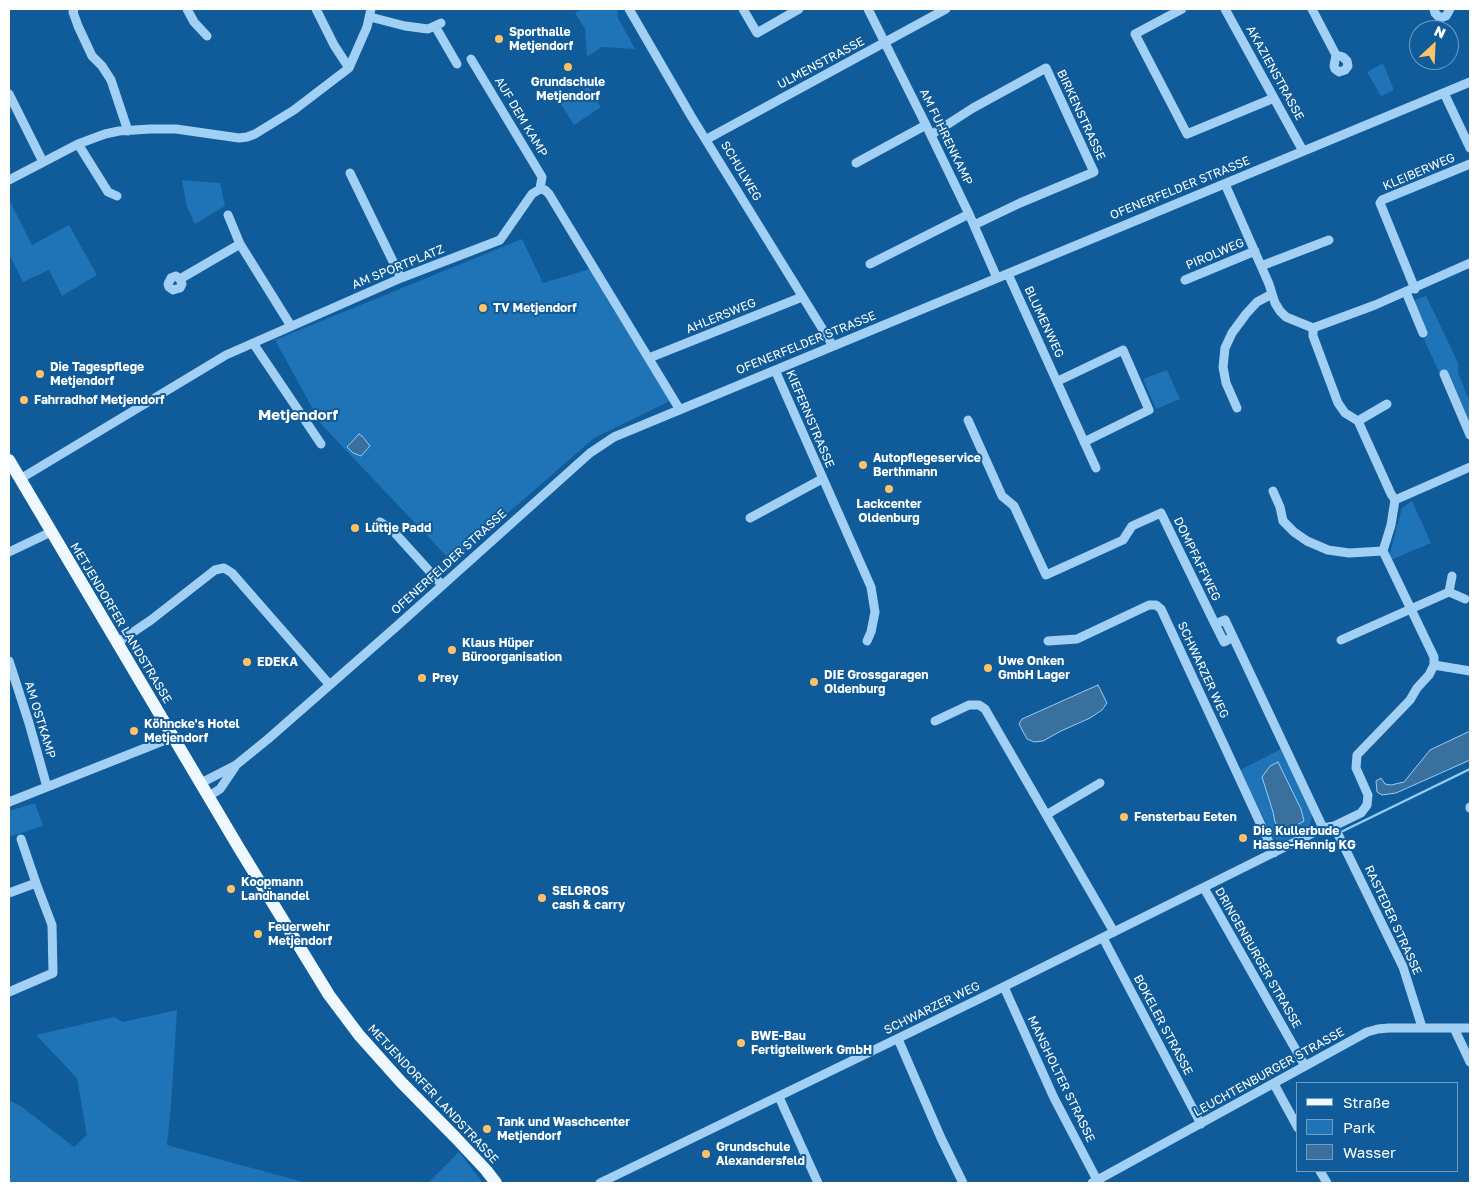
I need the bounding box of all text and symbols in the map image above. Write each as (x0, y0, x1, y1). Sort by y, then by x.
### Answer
north arrow (1409, 20, 1459, 70)
text: N (1432, 22, 1449, 42)
street label: AKAZIENSTRASSE (1243, 23, 1307, 123)
place label: Sporthalle Metjendorf (509, 25, 573, 53)
marker: Sporthalle Metjendorf (493, 33, 505, 45)
street label: ULMENSTRASSE (775, 34, 867, 92)
marker: Grundschule Metjendorf (562, 61, 574, 73)
street label: BIRKENSTRASSE (1054, 67, 1108, 163)
street label: AUF DEM KAMP (492, 75, 550, 159)
place label: Grundschule Metjendorf (531, 75, 605, 103)
street label: AM FUHRENKAMP (916, 86, 976, 188)
street label: SCHULWEG (718, 139, 764, 203)
street label: KLEIBERWEG (1381, 150, 1457, 194)
street label: OFENERFELDER STRASSE (1108, 153, 1252, 223)
street label: PIROLWEG (1184, 235, 1246, 273)
street label: AM SPORTPLATZ (350, 242, 446, 292)
street label: BLUMENWEG (1021, 284, 1067, 360)
street label: AHLERSWEG (684, 295, 758, 337)
place label: TV Metjendorf (493, 301, 577, 315)
marker: TV Metjendorf (477, 302, 489, 314)
street label: OFENERFELDER STRASSE (734, 308, 878, 378)
place label: Die Tagespflege Metjendorf (50, 360, 144, 388)
marker: Die Tagespflege Metjendorf (34, 368, 46, 380)
street label: KIEFERNSTRASSE (783, 368, 837, 470)
place label: Fahrradhof Metjendorf (34, 393, 164, 407)
marker: Fahrradhof Metjendorf (18, 394, 30, 406)
district label: Metjendorf (258, 406, 338, 424)
place label: Autopflegeservice Berthmann (873, 451, 981, 479)
marker: Autopflegeservice Berthmann (857, 459, 869, 471)
marker: Lackcenter Oldenburg (883, 483, 895, 495)
place label: Lackcenter Oldenburg (856, 497, 922, 525)
street label: OFENERFELDER STRASSE (388, 507, 510, 617)
street label: DOMPFAFFWEG (1170, 515, 1224, 603)
place label: Lüttje Padd (365, 521, 431, 535)
marker: Lüttje Padd (349, 522, 361, 534)
street label: METJENDORFER LANDSTRASSE (67, 540, 175, 706)
street label: SCHWARZER WEG (1174, 619, 1232, 721)
place label: Klaus Hüper Büroorganisation (462, 636, 562, 664)
marker: Klaus Hüper Büroorganisation (446, 644, 458, 656)
place label: Uwe Onken GmbH Lager (998, 654, 1070, 682)
place label: EDEKA (257, 655, 298, 669)
marker: EDEKA (241, 656, 253, 668)
marker: Uwe Onken GmbH Lager (982, 662, 994, 674)
place label: DIE Grossgaragen Oldenburg (824, 668, 929, 696)
place label: Prey (432, 671, 459, 685)
marker: Prey (416, 672, 428, 684)
marker: DIE Grossgaragen Oldenburg (808, 676, 820, 688)
street label: AM OSTKAMP (21, 680, 59, 760)
place label: Köhncke's Hotel Metjendorf (144, 717, 240, 745)
marker: Köhncke's Hotel Metjendorf (128, 725, 140, 737)
place label: Fensterbau Eeten (1134, 810, 1237, 824)
marker: Fensterbau Eeten (1118, 811, 1130, 823)
place label: Die Kullerbude Hasse-Hennig KG (1253, 824, 1356, 852)
marker: Die Kullerbude Hasse-Hennig KG (1237, 832, 1249, 844)
street label: RASTEDER STRASSE (1361, 863, 1425, 977)
place label: Koopmann Landhandel (241, 875, 310, 903)
marker: Koopmann Landhandel (225, 883, 237, 895)
place label: SELGROS cash & carry (552, 884, 625, 912)
street label: DRINGENBURGER STRASSE (1212, 885, 1304, 1031)
marker: SELGROS cash & carry (536, 892, 548, 904)
place label: Feuerwehr Metjendorf (268, 920, 332, 948)
marker: Feuerwehr Metjendorf (252, 928, 264, 940)
street label: BOKELER STRASSE (1130, 972, 1196, 1078)
street label: SCHWARZER WEG (882, 979, 982, 1037)
street label: MANSHOLTER STRASSE (1024, 1014, 1098, 1144)
street label: METJENDORFER LANDSTRASSE (365, 1021, 501, 1167)
street label: LEUCHTENBURGER STRASSE (1191, 1025, 1347, 1119)
place label: BWE-Bau Fertigteilwerk GmbH (751, 1029, 872, 1057)
marker: BWE-Bau Fertigteilwerk GmbH (735, 1037, 747, 1049)
legend (1296, 1082, 1459, 1172)
text: Straße (1343, 1093, 1390, 1111)
place label: Tank und Waschcenter Metjendorf (497, 1115, 630, 1143)
text: Park (1343, 1118, 1375, 1136)
marker: Tank und Waschcenter Metjendorf (481, 1123, 493, 1135)
place label: Grundschule Alexandersfeld (716, 1140, 805, 1168)
text: Wasser (1343, 1143, 1396, 1161)
marker: Grundschule Alexandersfeld (700, 1148, 712, 1160)

